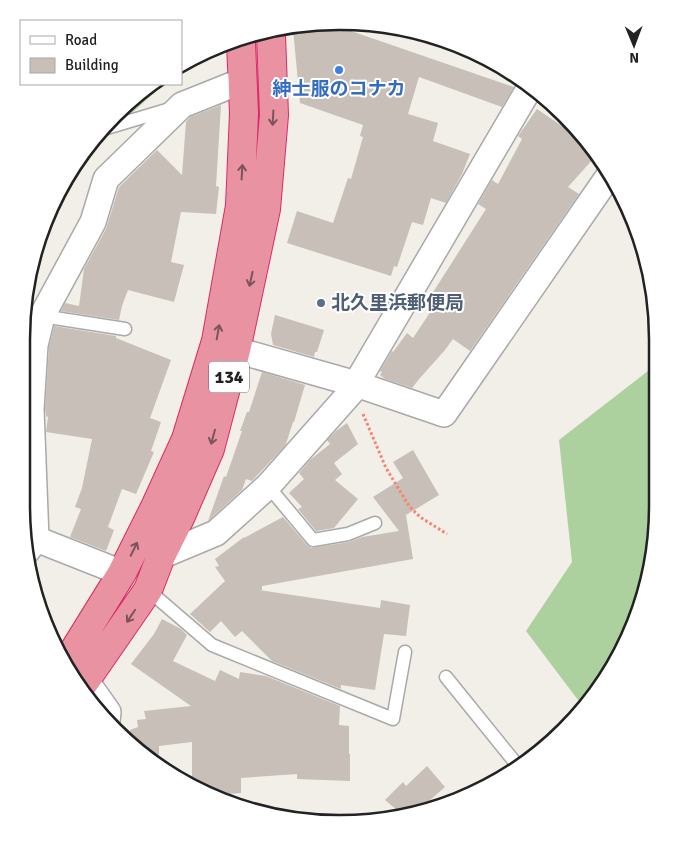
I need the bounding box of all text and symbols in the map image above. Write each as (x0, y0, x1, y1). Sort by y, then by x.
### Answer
legend (20, 20, 182, 85)
north arrow (609, 20, 659, 70)
text: Road (65, 31, 97, 49)
text: N (629, 49, 639, 66)
text: Building (65, 56, 119, 74)
marker: 紳士服のコナカ (333, 64, 345, 76)
place label: 紳士服のコナカ (272, 77, 406, 101)
one-way arrow (269, 110, 278, 126)
one-way arrow (237, 164, 246, 180)
one-way arrow (246, 271, 255, 287)
place label: 北久里浜郵便局 (331, 291, 464, 315)
marker: 北久里浜郵便局 (315, 297, 327, 309)
one-way arrow (213, 325, 223, 341)
road number: 134 (209, 362, 249, 392)
one-way arrow (208, 429, 218, 445)
one-way arrow (130, 541, 140, 556)
one-way arrow (126, 608, 136, 622)

